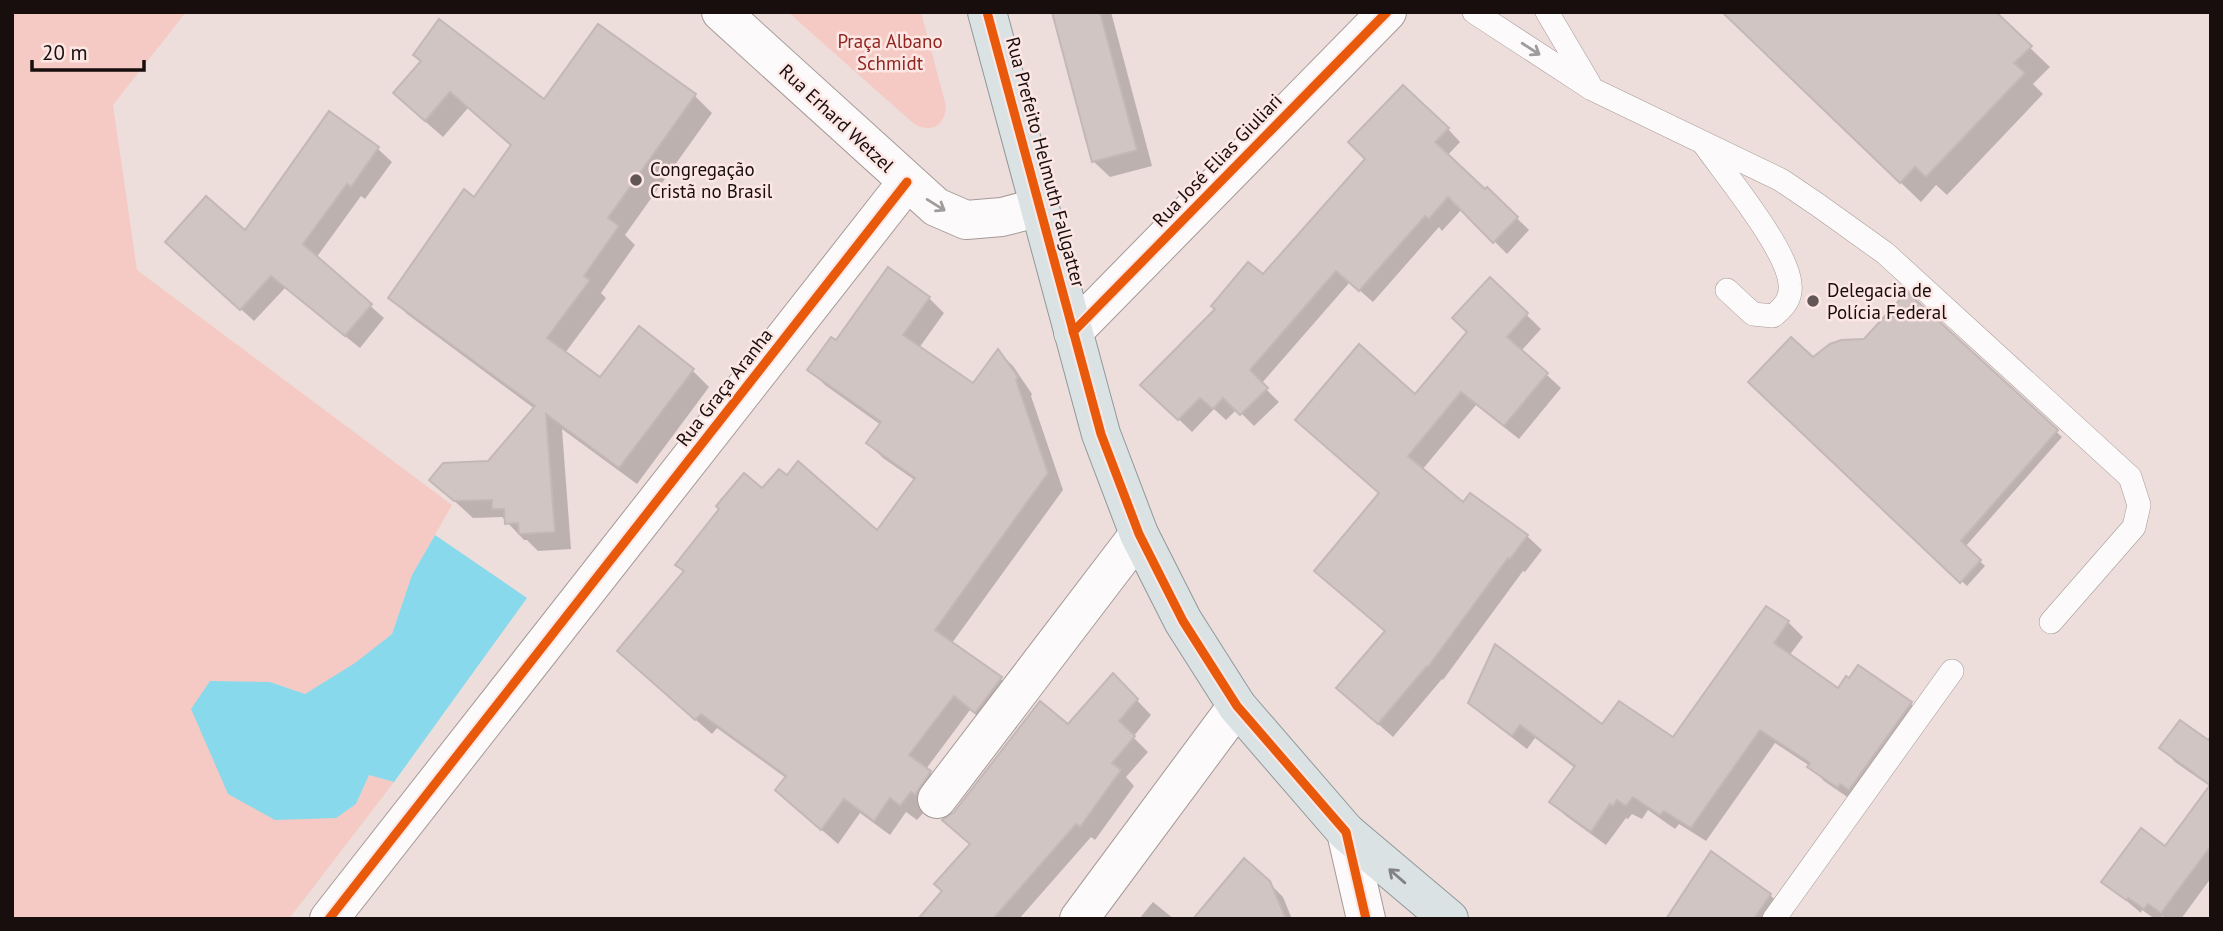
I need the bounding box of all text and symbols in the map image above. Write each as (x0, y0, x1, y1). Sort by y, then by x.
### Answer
scale bar (32, 28, 144, 72)
park label: Praça Albano Schmidt (837, 29, 943, 75)
street label: Rua Prefeito Helmuth Fallgatter (1001, 34, 1091, 290)
text: 20 m (42, 39, 88, 66)
one-way arrow (1521, 42, 1540, 56)
street label: Rua Erhard Wetzel (775, 59, 900, 178)
street label: Rua José Elias Giuliari (1147, 88, 1287, 232)
place label: Congregação Cristã no Brasil (650, 157, 773, 203)
marker: Congregação Cristã no Brasil (628, 172, 644, 188)
one-way arrow (926, 197, 945, 212)
place label: Delegacia de Polícia Federal (1827, 278, 1947, 324)
marker: Delegacia de Polícia Federal (1805, 293, 1821, 309)
street label: Rua Graça Aranha (671, 323, 777, 451)
one-way arrow (1388, 868, 1406, 884)

